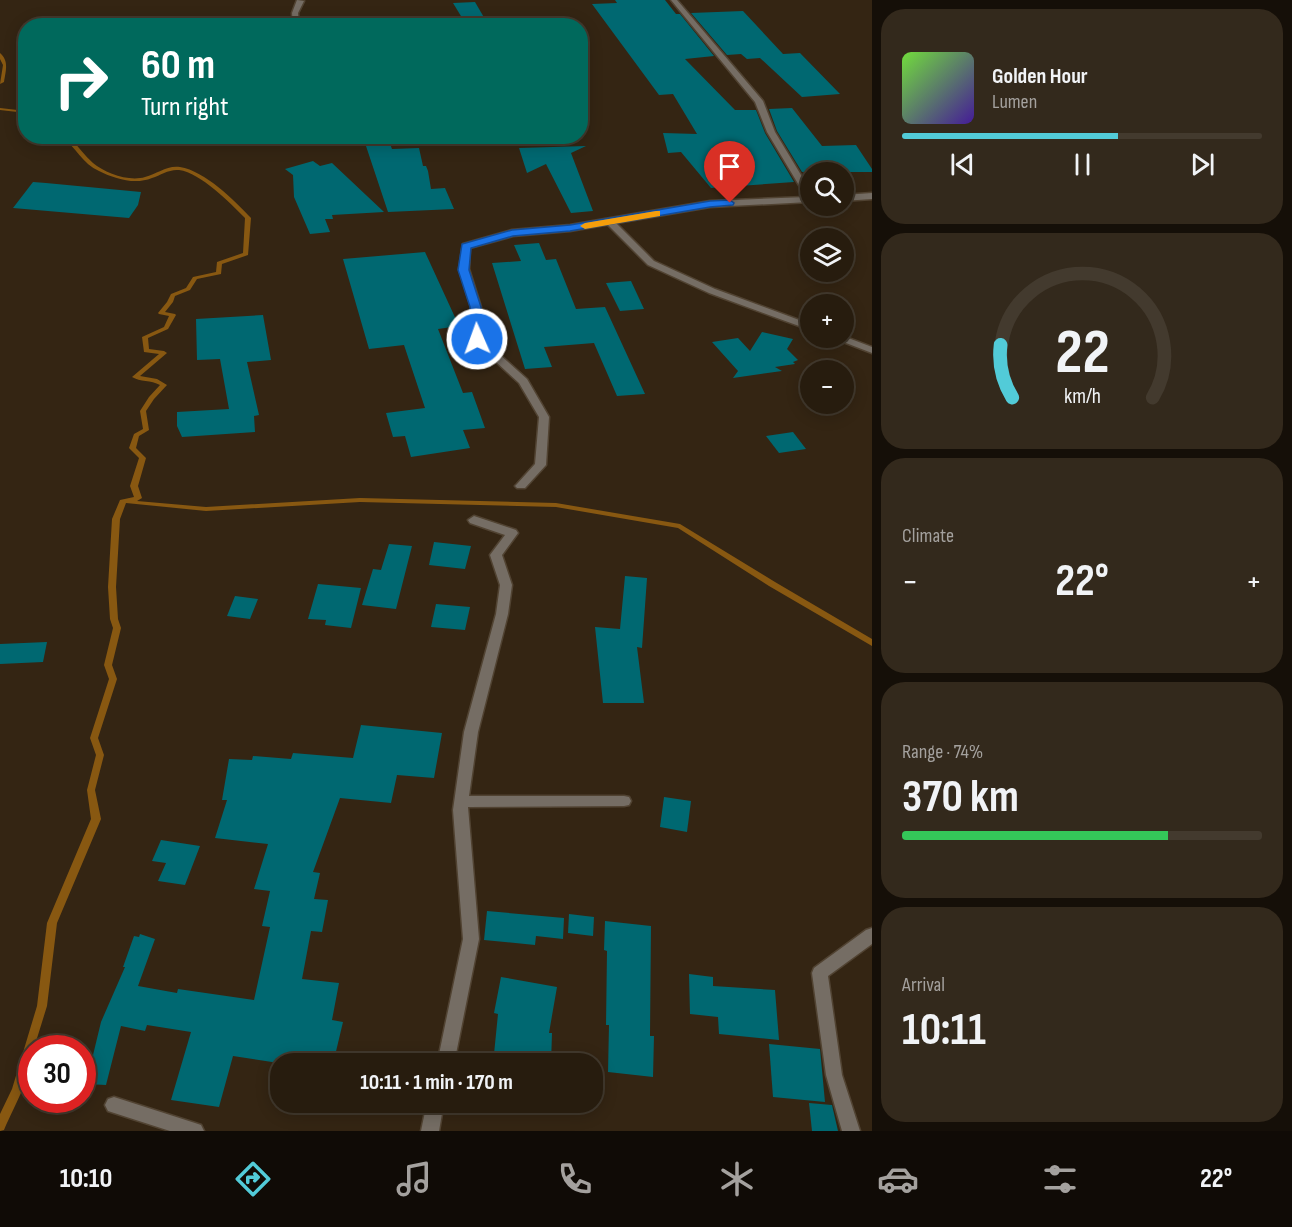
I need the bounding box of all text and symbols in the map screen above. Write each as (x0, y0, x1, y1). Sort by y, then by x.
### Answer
text: 60 m (141, 40, 215, 91)
icon: right (42, 42, 120, 120)
text: Golden Hour (992, 63, 1088, 90)
text: Lumen (992, 90, 1037, 114)
text: Turn right (141, 91, 228, 123)
pin (704, 141, 755, 203)
icon: previous (946, 148, 979, 181)
icon: pause (1066, 148, 1099, 181)
icon: next (1186, 148, 1219, 181)
icon: arrive (713, 150, 746, 183)
map controls (800, 162, 854, 414)
button: search (800, 162, 854, 216)
button: layers (800, 228, 854, 282)
button: + (800, 294, 854, 348)
position arrow (445, 307, 509, 371)
text: 22 (1055, 316, 1109, 391)
button: − (800, 360, 854, 414)
text: km/h (1063, 385, 1101, 410)
text: Climate (902, 524, 954, 548)
text: 22° (1055, 554, 1109, 609)
text: − (902, 562, 918, 602)
text: + (1246, 562, 1262, 602)
text: Range · 74% (902, 740, 983, 764)
text: 370 km (902, 770, 1019, 825)
text: Arrival (902, 973, 945, 997)
text: 10:11 (902, 1003, 986, 1058)
speed limit sign: 30 (18, 1035, 96, 1113)
text: 10:11 · 1 min · 170 m (360, 1069, 513, 1096)
icon: directions (232, 1158, 274, 1200)
icon: music (393, 1158, 435, 1200)
icon: phone (554, 1158, 596, 1200)
icon: climate (716, 1158, 758, 1200)
icon: car (877, 1158, 919, 1200)
icon: filters (1039, 1158, 1081, 1200)
text: 10:10 (60, 1163, 112, 1195)
text: 22° (1200, 1163, 1232, 1195)

